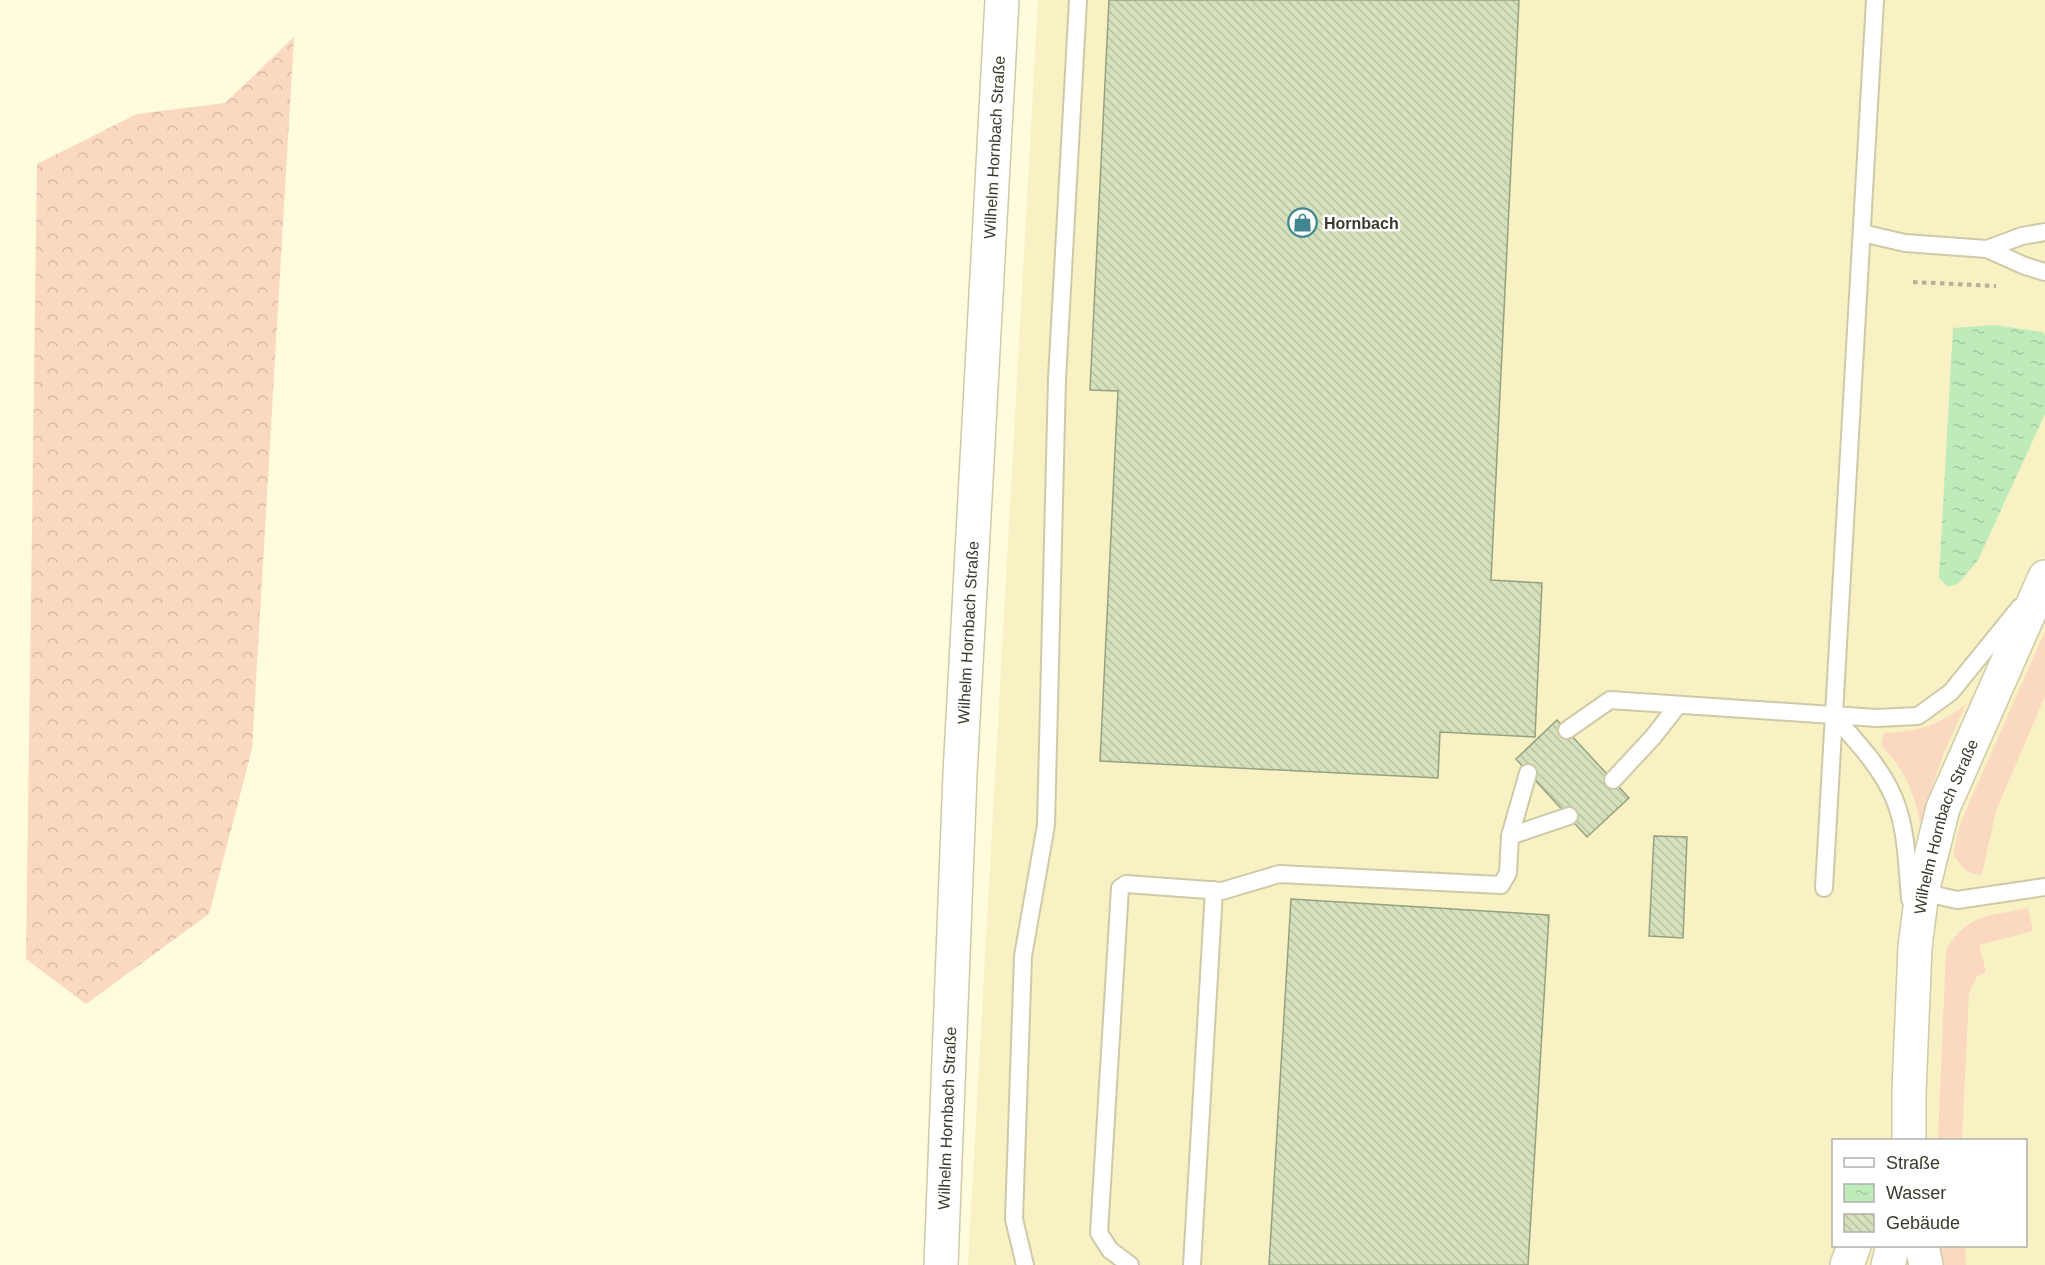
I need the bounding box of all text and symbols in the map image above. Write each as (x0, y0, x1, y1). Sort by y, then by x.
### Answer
street label: Wilhelm Hornbach Straße (981, 55, 1007, 239)
shop icon: Hornbach (1287, 207, 1319, 239)
place label: Hornbach (1324, 215, 1399, 232)
street label: Wilhelm Hornbach Straße (954, 540, 981, 725)
street label: Wilhelm Hornbach Straße (1911, 736, 1981, 915)
street label: Wilhelm Hornbach Straße (935, 1026, 959, 1210)
legend (1832, 1139, 2027, 1247)
text: Straße (1886, 1153, 1940, 1173)
text: Wasser (1886, 1183, 1946, 1203)
text: Gebäude (1886, 1213, 1960, 1233)

